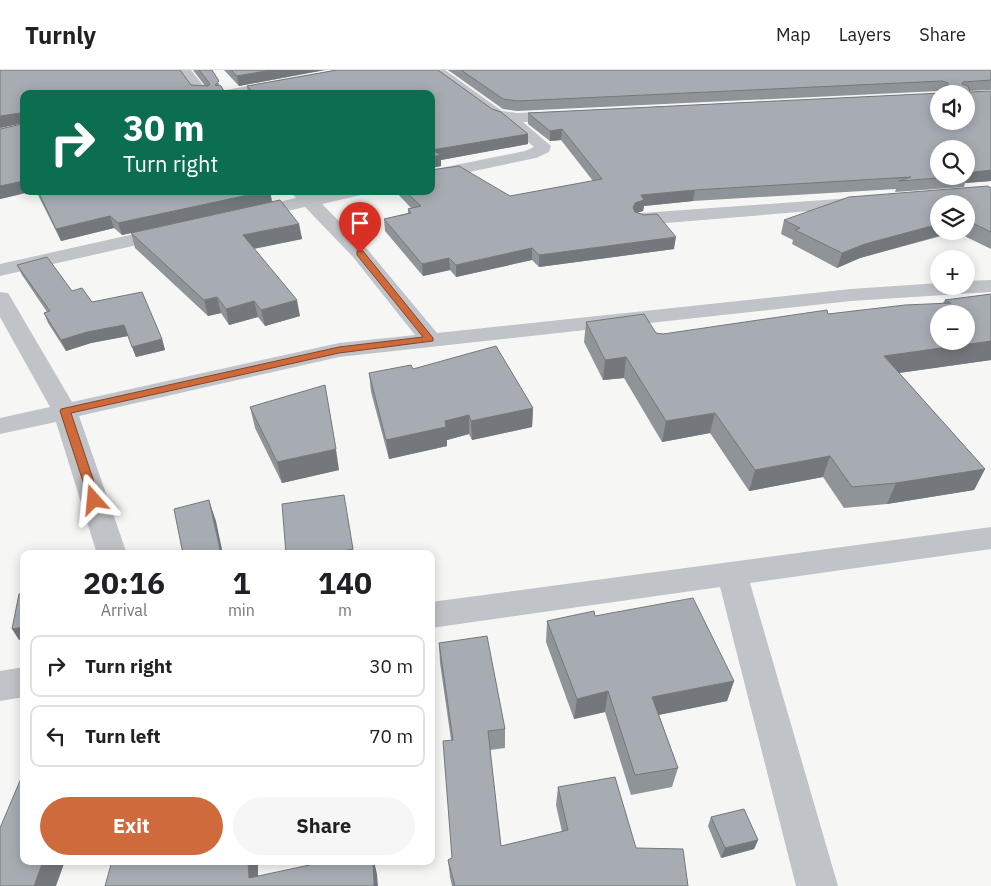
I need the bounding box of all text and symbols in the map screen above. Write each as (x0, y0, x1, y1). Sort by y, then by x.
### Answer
text: Turnly (25, 19, 96, 51)
text: Map (776, 23, 811, 46)
text: Layers (839, 23, 891, 46)
text: Share (919, 23, 966, 46)
map controls (930, 85, 975, 350)
button: sound (930, 85, 975, 130)
text: 30 m (123, 105, 205, 151)
icon: right (40, 110, 105, 175)
button: search (930, 140, 975, 185)
text: Turn right (123, 149, 218, 178)
button: layers (930, 195, 975, 240)
pin (339, 202, 381, 253)
icon: arrive (346, 209, 374, 237)
button: + (930, 250, 975, 295)
button: − (930, 305, 975, 350)
position arrow (67, 473, 119, 525)
text: 20:16 (83, 563, 165, 602)
text: 1 (232, 563, 250, 602)
text: 140 (318, 563, 372, 602)
text: Arrival (101, 600, 147, 620)
text: min (228, 600, 255, 620)
text: m (338, 600, 352, 620)
icon: right (42, 652, 70, 680)
text: Turn right (85, 654, 172, 678)
text: 30 m (369, 654, 413, 678)
icon: left (42, 722, 70, 750)
text: Turn left (85, 724, 161, 748)
text: 70 m (369, 724, 413, 748)
button: Exit (40, 797, 223, 855)
button: Share (233, 797, 415, 855)

